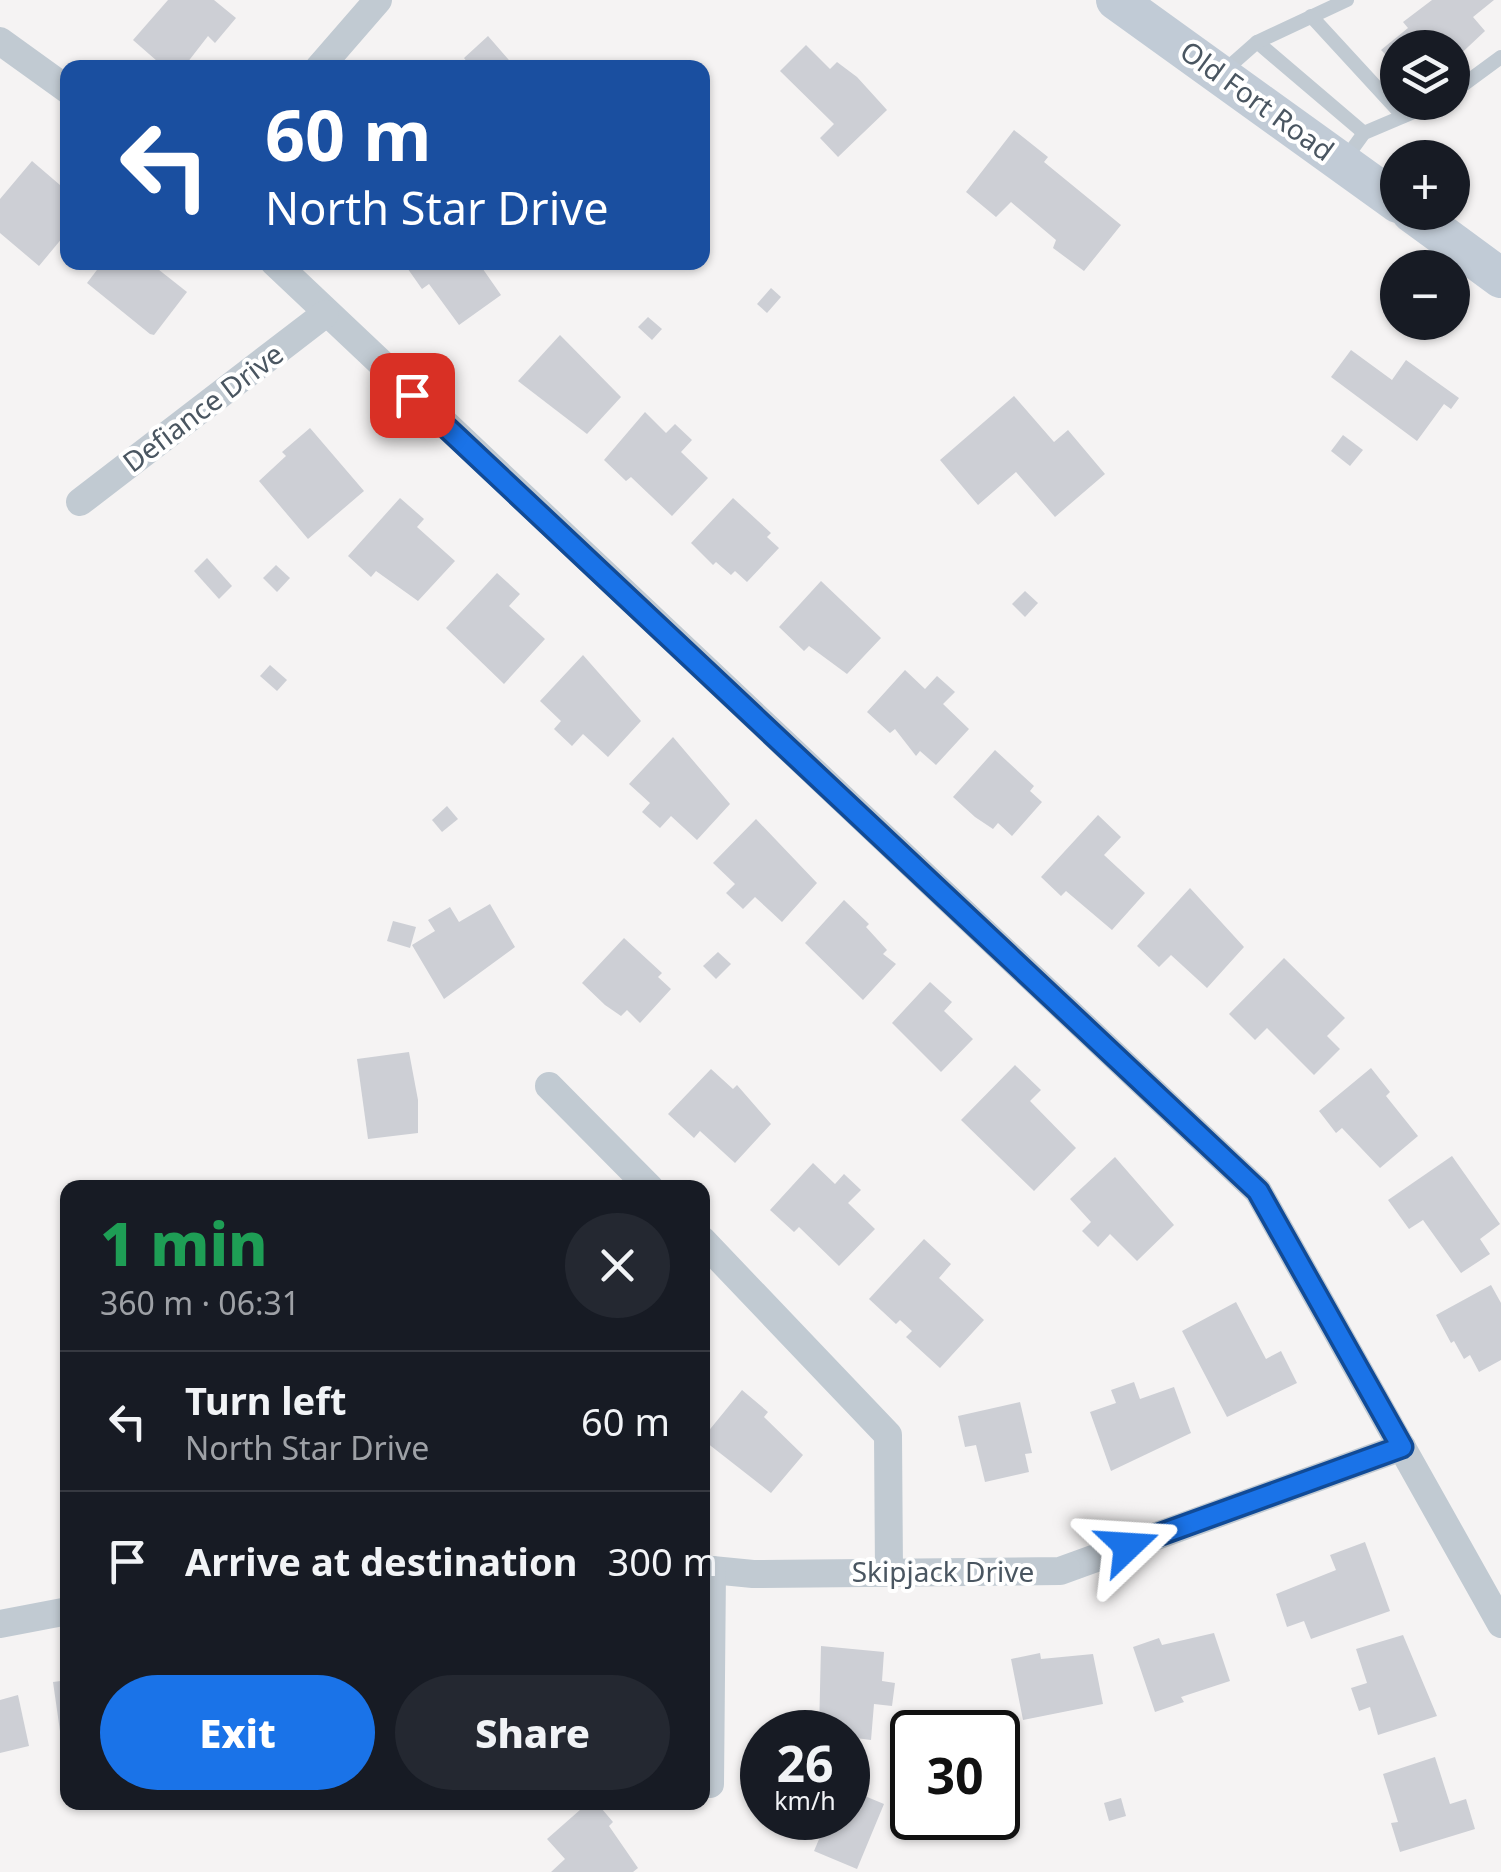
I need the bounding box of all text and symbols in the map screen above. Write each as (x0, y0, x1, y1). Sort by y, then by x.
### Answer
map controls (1380, 30, 1470, 340)
button: layers (1380, 30, 1470, 120)
street label: Old Fort Road (1173, 32, 1342, 169)
text: 60 m (265, 86, 432, 182)
icon: left (100, 100, 230, 230)
button: + (1380, 140, 1470, 230)
text: North Star Drive (265, 177, 609, 238)
button: − (1380, 250, 1470, 340)
street label: Defiance Drive (114, 334, 290, 480)
pin (370, 353, 455, 438)
icon: arrive (385, 368, 440, 423)
text: 1 min (100, 1202, 268, 1284)
button: close (565, 1213, 670, 1318)
text: 360 m · 06:31 (100, 1281, 300, 1324)
text: Turn left (185, 1374, 347, 1426)
icon: left (100, 1394, 155, 1449)
text: 60 m (581, 1395, 670, 1447)
text: North Star Drive (185, 1426, 429, 1469)
position arrow (1076, 1494, 1180, 1598)
icon: arrive (100, 1534, 155, 1589)
text: Arrive at destination (185, 1535, 577, 1587)
text: 300 m (607, 1535, 718, 1587)
street label: Skipjack Drive (852, 1552, 1034, 1590)
button: Exit (100, 1675, 375, 1790)
button: Share (395, 1675, 670, 1790)
speed limit sign: 30 (890, 1710, 1020, 1840)
text: 26 (776, 1729, 834, 1797)
text: km/h (774, 1783, 836, 1817)

